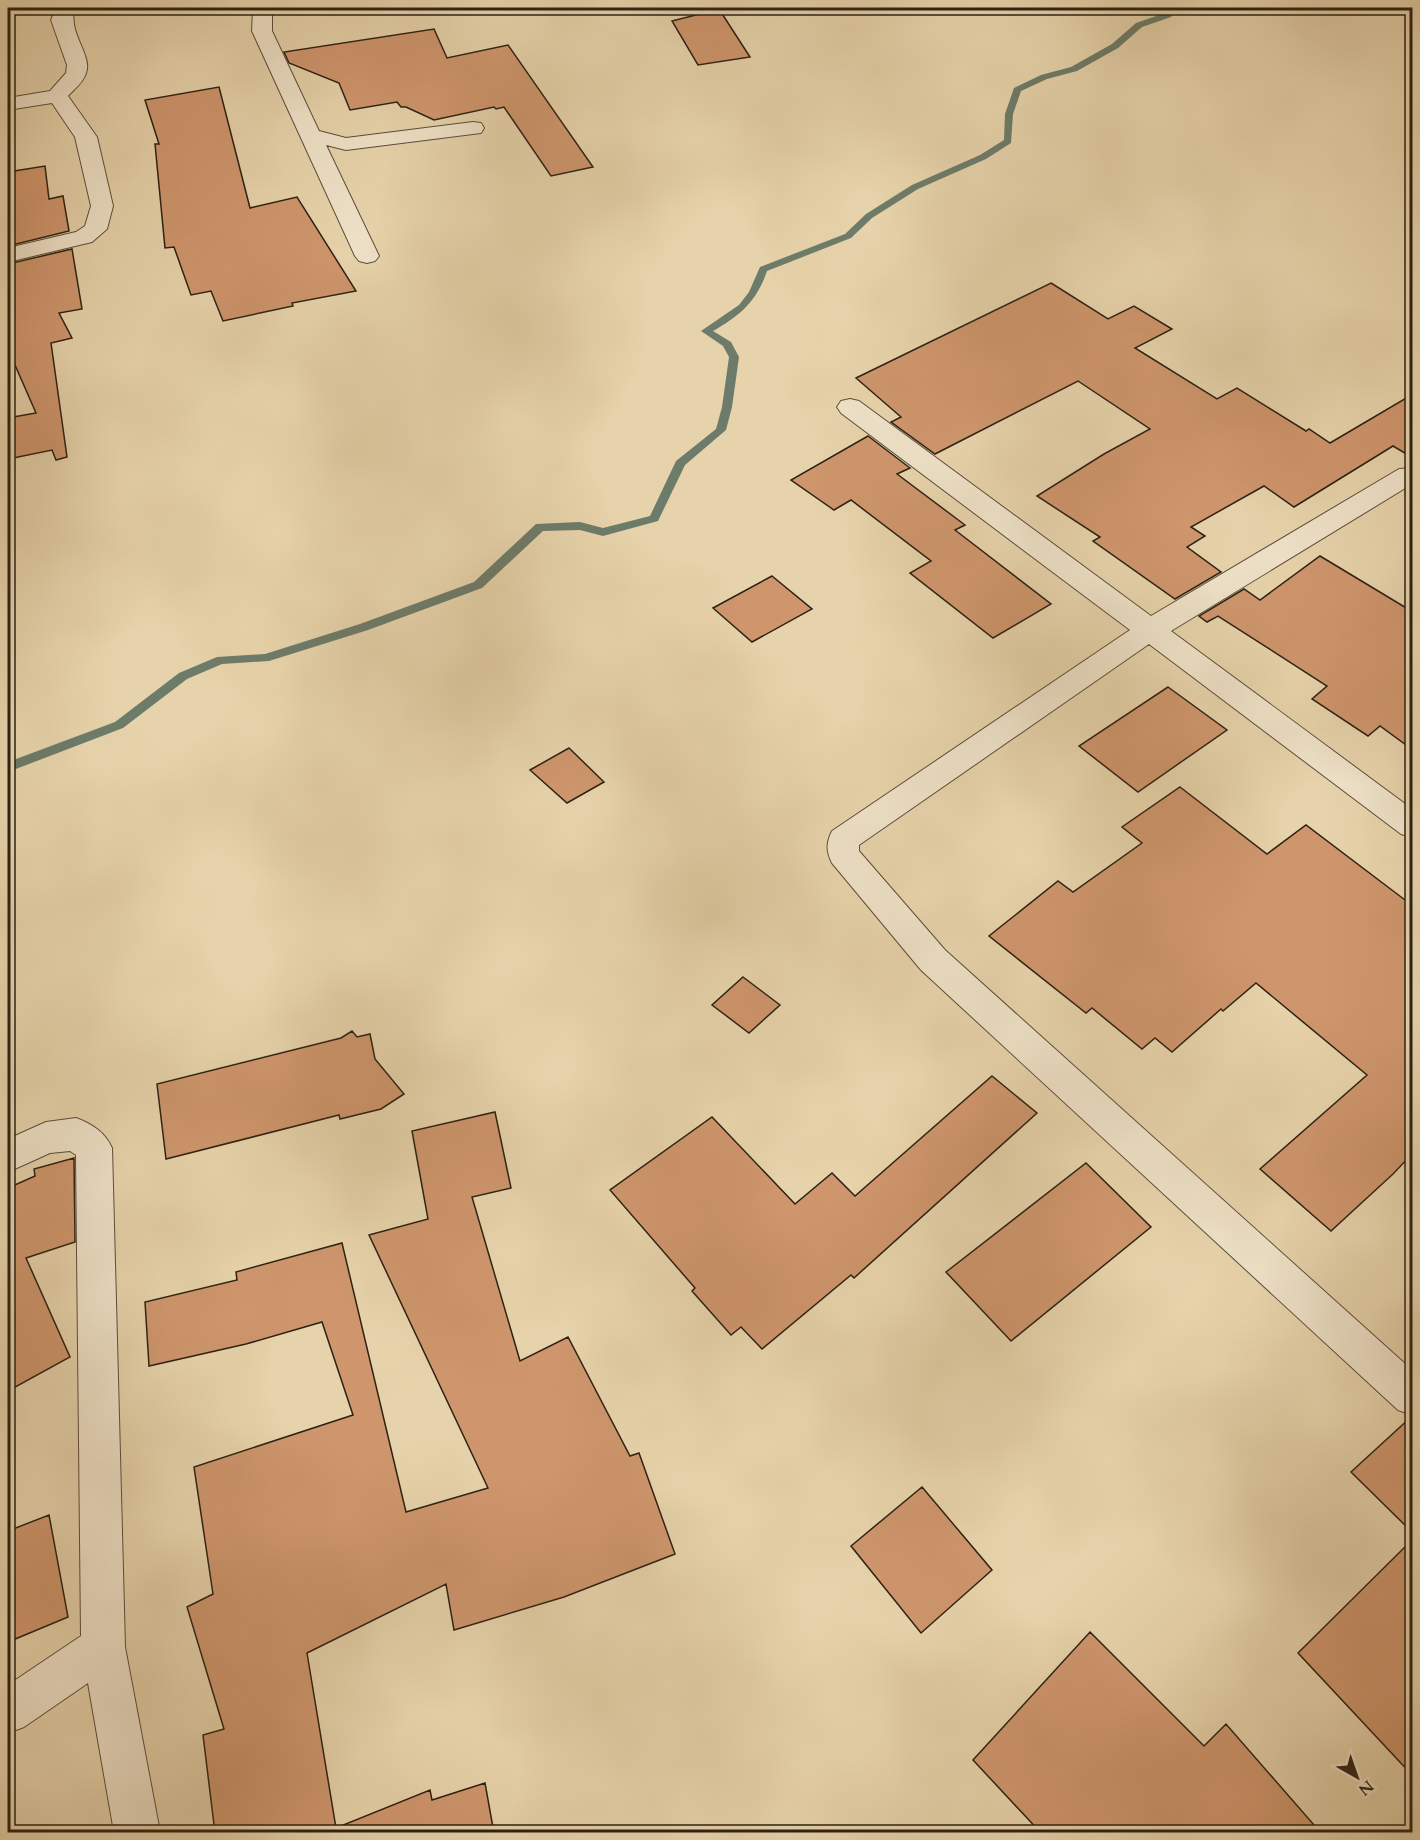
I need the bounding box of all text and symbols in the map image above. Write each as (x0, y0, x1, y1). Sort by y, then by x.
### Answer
north arrow (1327, 1747, 1387, 1807)
text: N (1354, 1775, 1378, 1801)

